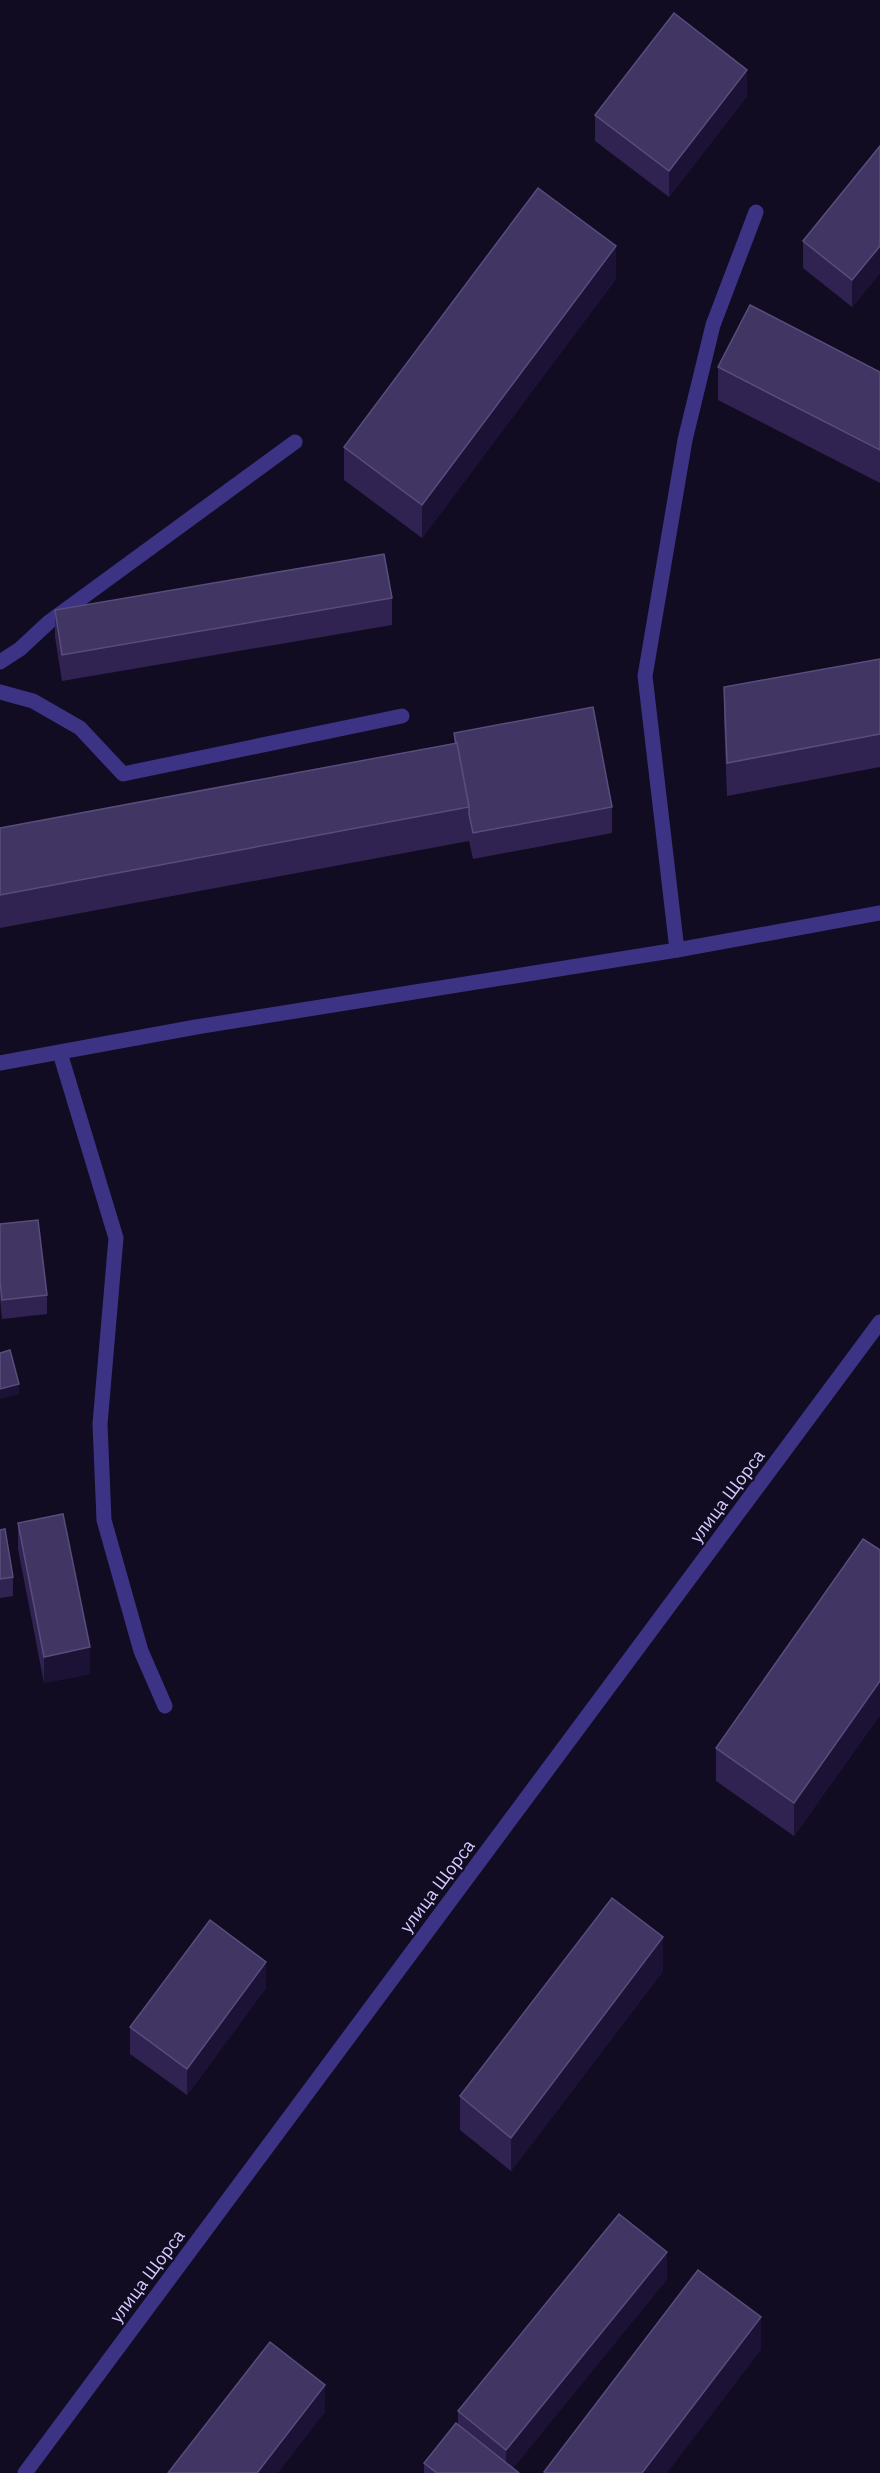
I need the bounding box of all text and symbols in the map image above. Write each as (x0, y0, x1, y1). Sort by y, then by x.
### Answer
street label: улица Щорса (684, 1444, 770, 1547)
street label: улица Щорса (394, 1834, 480, 1937)
street label: улица Щорса (104, 2224, 190, 2327)

